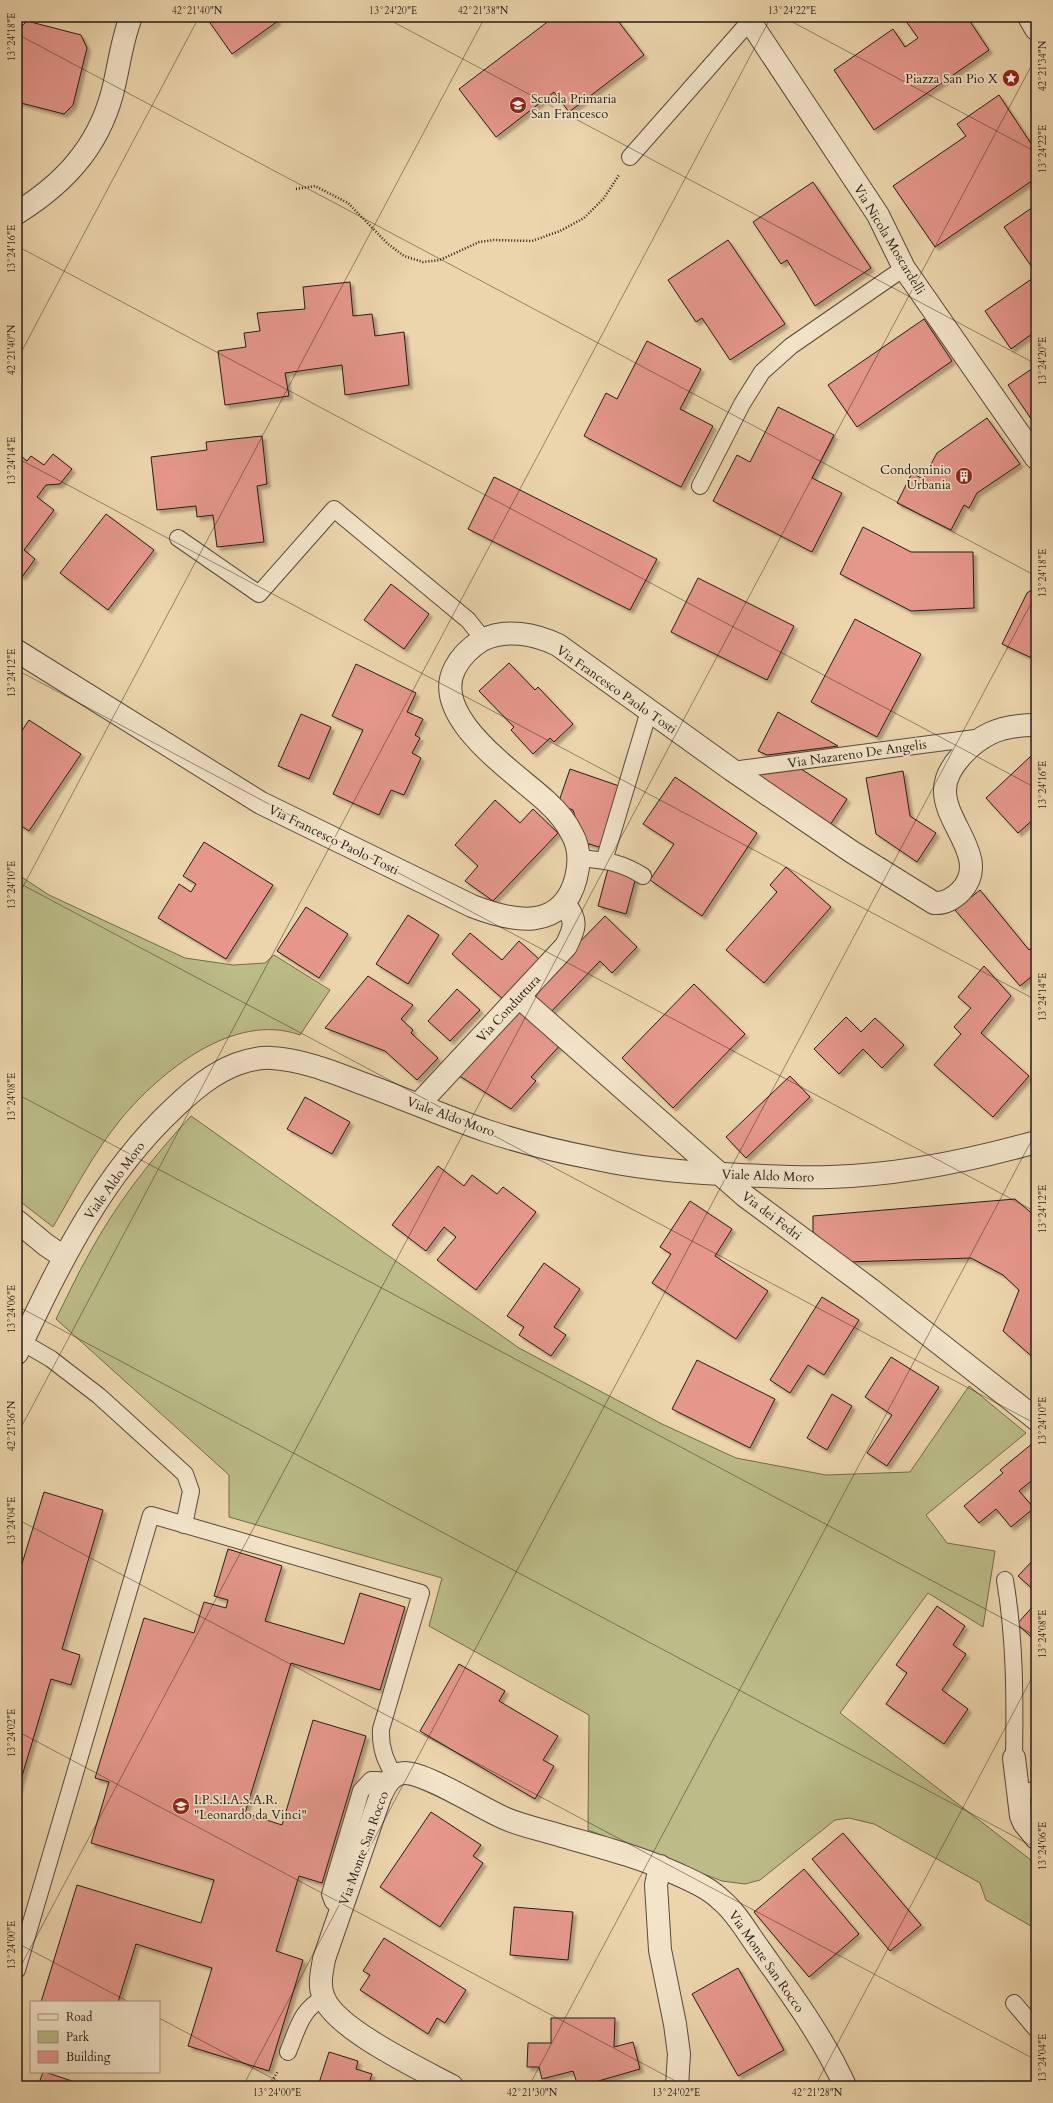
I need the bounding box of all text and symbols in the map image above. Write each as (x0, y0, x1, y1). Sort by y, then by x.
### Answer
text: 42°21'40"N (172, 4, 223, 18)
text: 13°24'20"E (369, 4, 417, 18)
text: 42°21'38"N (458, 4, 509, 18)
text: 13°24'22"E (768, 4, 816, 18)
text: 13°24'18"E (5, 13, 19, 61)
text: 42°21'34"N (1036, 40, 1050, 91)
place icon: Piazza San Pio X (1001, 68, 1021, 88)
place label: Piazza San Pio X (905, 70, 999, 88)
place label: Scuola Primaria San Francesco (531, 90, 617, 123)
school or university icon: Scuola Primaria San Francesco (508, 95, 528, 115)
text: 13°24'22"E (1036, 125, 1050, 173)
street label: Via Nicola Moscardelli (849, 181, 929, 298)
text: 13°24'16"E (5, 225, 19, 273)
text: 42°21'40"N (5, 324, 19, 375)
text: 13°24'20"E (1036, 337, 1050, 385)
text: 13°24'14"E (5, 437, 19, 485)
place label: Condominio Urbania (880, 461, 951, 494)
building icon: Condominio Urbania (954, 466, 974, 486)
text: 13°24'18"E (1036, 549, 1050, 597)
street label: Via Francesco Paolo Tosti (553, 641, 680, 738)
text: 13°24'12"E (5, 649, 19, 697)
street label: Via Nazareno De Angelis (787, 735, 928, 773)
text: 13°24'16"E (1036, 761, 1050, 809)
street label: Via Francesco Paolo Tosti (265, 800, 402, 879)
text: 13°24'10"E (5, 861, 19, 909)
street label: Via Conduttura (473, 971, 545, 1046)
text: 13°24'14"E (1036, 973, 1050, 1021)
text: 13°24'08"E (5, 1073, 19, 1121)
street label: Viale Aldo Moro (404, 1093, 497, 1141)
street label: Viale Aldo Moro (80, 1138, 149, 1223)
street label: Viale Aldo Moro (721, 1165, 815, 1187)
text: 13°24'12"E (1036, 1185, 1050, 1233)
street label: Via dei Fedri (738, 1187, 805, 1245)
text: 13°24'06"E (5, 1285, 19, 1333)
text: 13°24'10"E (1036, 1397, 1050, 1445)
text: 42°21'36"N (5, 1400, 19, 1451)
text: 13°24'04"E (5, 1497, 19, 1545)
text: 13°24'08"E (1036, 1610, 1050, 1658)
text: 13°24'02"E (5, 1709, 19, 1757)
street label: Via Monte San Rocco (335, 1789, 393, 1908)
place label: I.P.S.I.A.S.A.R. "Leonardo da Vinci" (194, 1791, 307, 1824)
school or university icon: I.P.S.I.A.S.A.R. "Leonardo da Vinci" (171, 1796, 191, 1816)
text: 13°24'06"E (1036, 1822, 1050, 1870)
street label: Via Monte San Rocco (724, 1907, 808, 2016)
text: 13°24'00"E (5, 1921, 19, 1969)
legend (30, 2001, 160, 2073)
text: Road (66, 2009, 93, 2025)
text: Park (66, 2029, 90, 2045)
text: 13°24'04"E (1036, 2034, 1050, 2082)
text: Building (66, 2049, 111, 2065)
text: 13°24'00"E (253, 2086, 301, 2100)
text: 42°21'30"N (507, 2086, 558, 2100)
text: 13°24'02"E (652, 2086, 700, 2100)
text: 42°21'28"N (792, 2086, 843, 2100)

